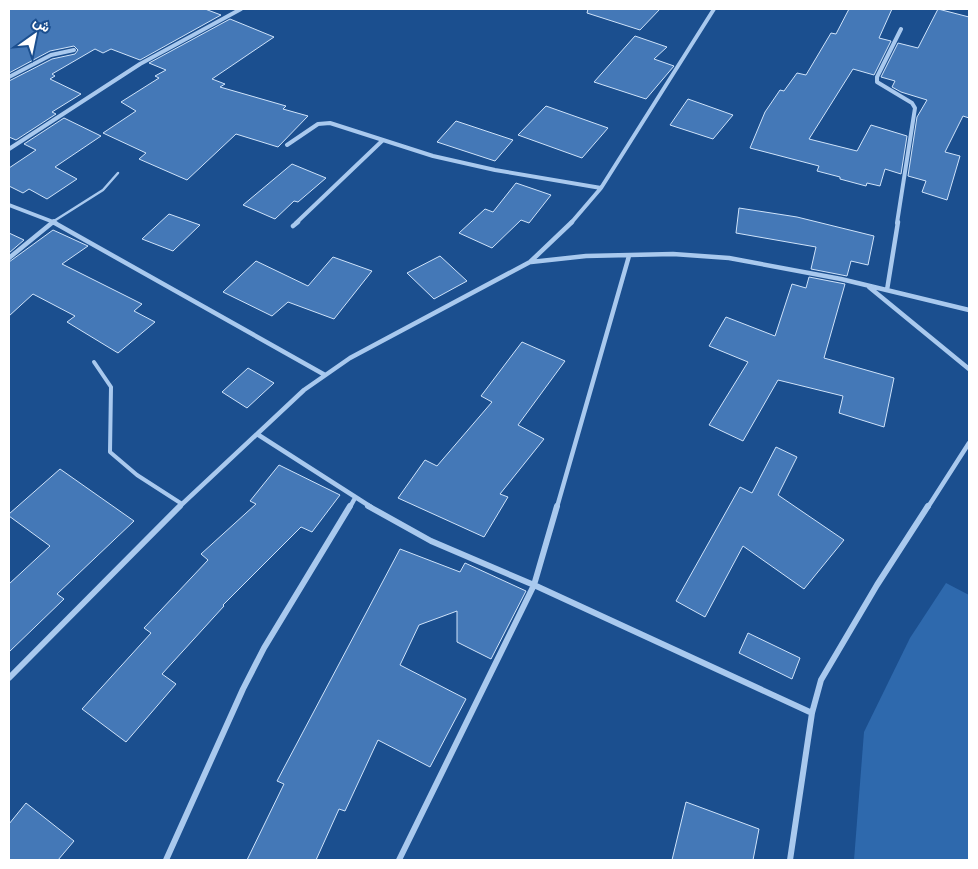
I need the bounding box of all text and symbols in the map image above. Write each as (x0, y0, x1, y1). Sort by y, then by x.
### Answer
north arrow (10, 10, 60, 60)
text: ش (30, 11, 55, 37)

